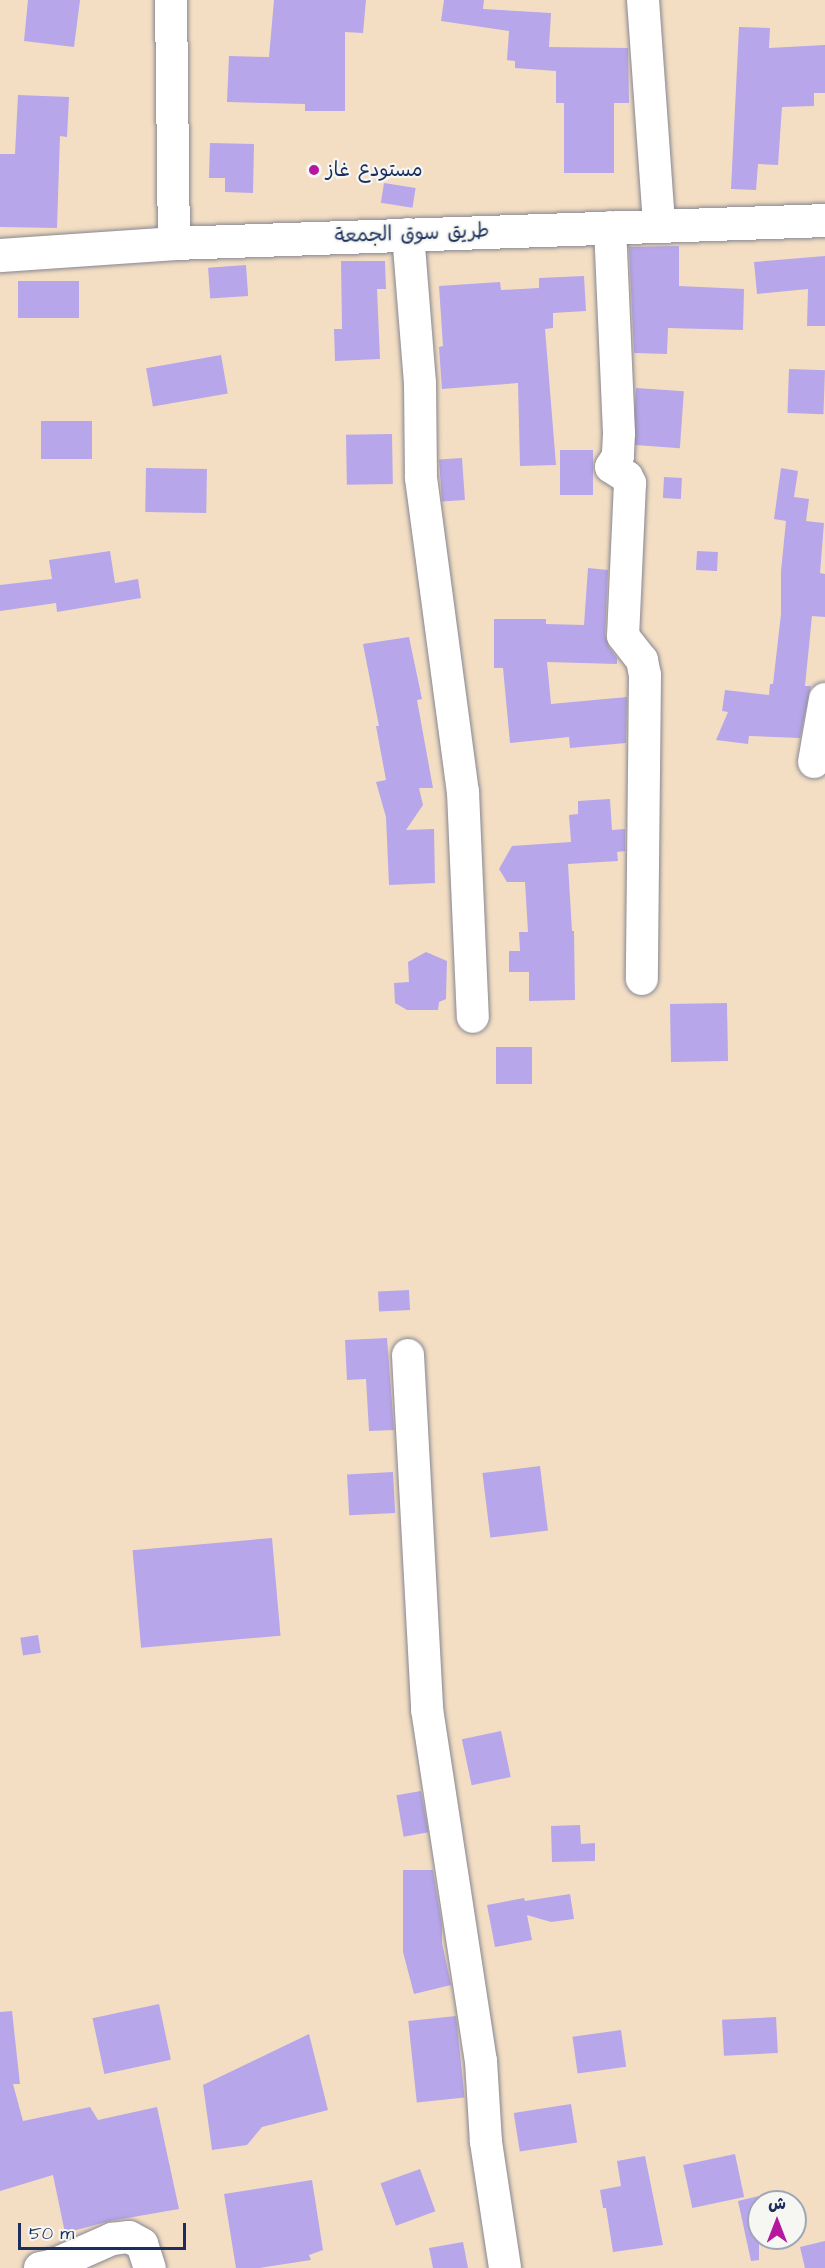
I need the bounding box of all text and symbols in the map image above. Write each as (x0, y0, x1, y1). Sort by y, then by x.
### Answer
place label: مستودع غاز (326, 158, 423, 182)
marker: مستودع غاز (307, 163, 321, 177)
street label: طريق سوق الجمعة (334, 219, 490, 249)
north arrow (747, 2190, 807, 2250)
text: ش (768, 2193, 786, 2215)
scale bar (21, 2211, 189, 2249)
text: 50 m (29, 2221, 74, 2246)

